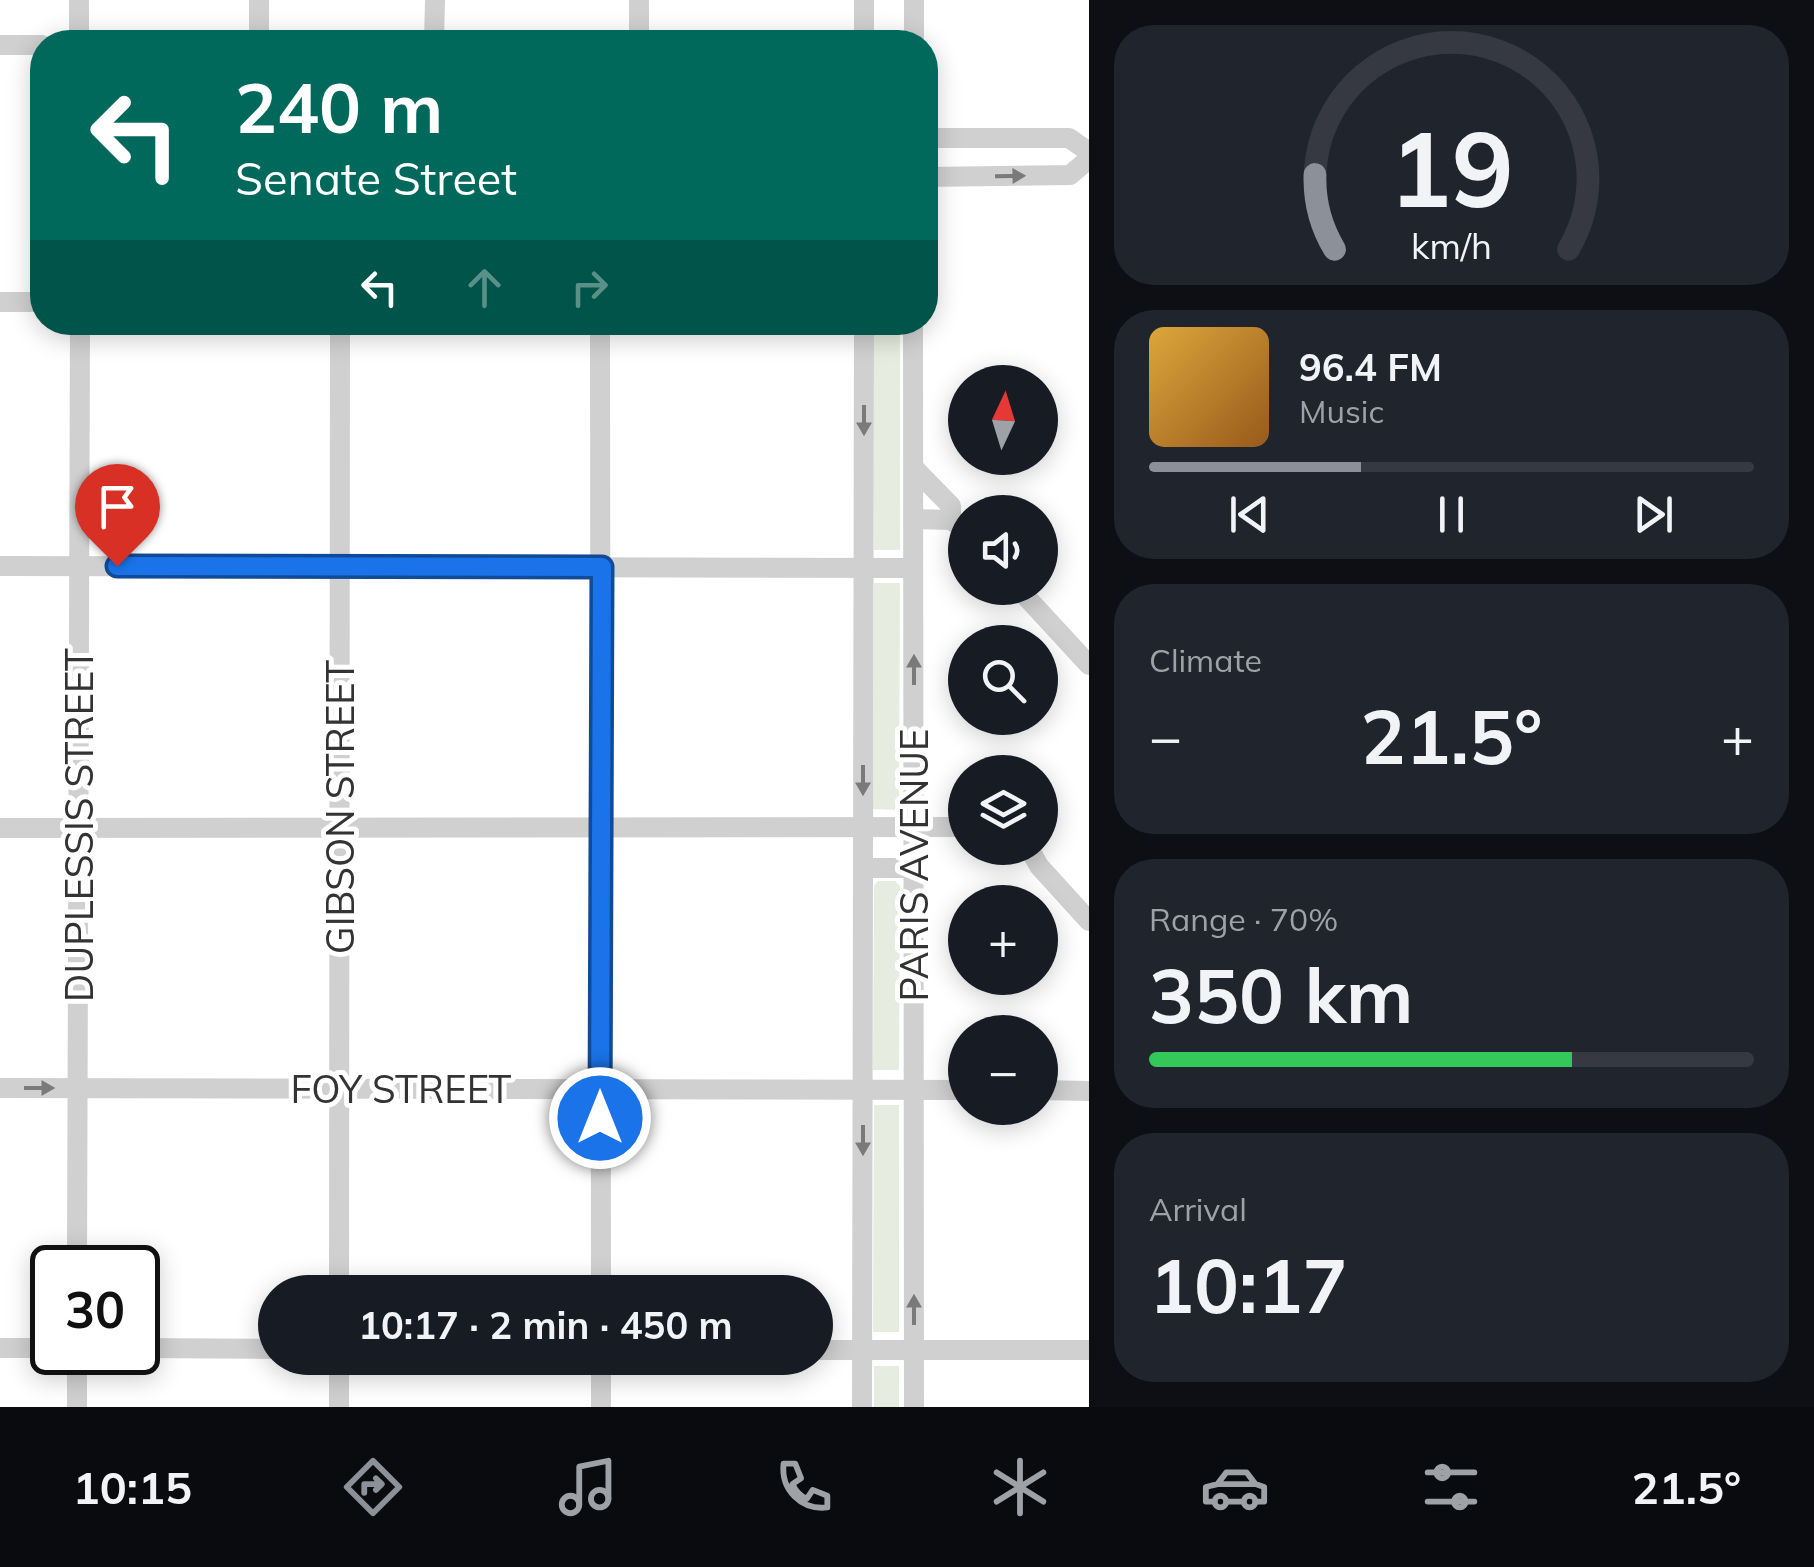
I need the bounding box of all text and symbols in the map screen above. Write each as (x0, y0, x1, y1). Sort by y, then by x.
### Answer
text: 240 m (235, 63, 443, 151)
icon: left (70, 70, 200, 200)
text: 19 (1389, 102, 1514, 233)
text: Senate Street (235, 150, 517, 206)
one-way arrow (994, 168, 1026, 184)
text: km/h (1411, 223, 1492, 268)
icon: left (352, 260, 407, 315)
icon: ahead (457, 260, 512, 315)
icon: right (562, 260, 617, 315)
text: 96.4 FM (1299, 343, 1442, 391)
north arrow (948, 365, 1058, 475)
map controls (948, 365, 1058, 1125)
text: Music (1299, 391, 1384, 431)
one-way arrow (856, 404, 872, 436)
pin (75, 464, 160, 567)
icon: arrive (90, 479, 145, 534)
icon: previous (1222, 487, 1277, 542)
icon: pause (1424, 487, 1479, 542)
icon: next (1626, 487, 1681, 542)
button: sound (948, 495, 1058, 605)
button: search (948, 625, 1058, 735)
text: Climate (1149, 640, 1262, 680)
street label: DUPLESSIS STREET (55, 648, 103, 1002)
one-way arrow (906, 653, 922, 685)
street label: GIBSON STREET (316, 660, 364, 954)
text: 21.5° (1360, 689, 1543, 783)
text: − (1149, 702, 1182, 771)
text: + (1721, 702, 1754, 771)
street label: PARIS AVENUE (890, 729, 938, 1001)
button: layers (948, 755, 1058, 865)
one-way arrow (855, 764, 871, 796)
button: + (948, 885, 1058, 995)
text: Range · 70% (1149, 899, 1338, 939)
text: 350 km (1149, 948, 1413, 1042)
button: − (948, 1015, 1058, 1125)
street label: FOY STREET (291, 1065, 511, 1113)
position arrow (548, 1066, 652, 1170)
one-way arrow (23, 1080, 55, 1096)
one-way arrow (855, 1124, 871, 1156)
text: Arrival (1149, 1189, 1247, 1229)
text: 10:17 (1149, 1238, 1348, 1332)
speed limit sign: 30 (30, 1245, 160, 1375)
one-way arrow (906, 1293, 922, 1325)
text: 10:17 · 2 min · 450 m (358, 1301, 733, 1349)
icon: directions (338, 1452, 408, 1522)
icon: music (553, 1452, 623, 1522)
icon: phone (769, 1452, 839, 1522)
icon: climate (985, 1452, 1055, 1522)
icon: car (1200, 1452, 1270, 1522)
icon: filters (1416, 1452, 1486, 1522)
text: 10:15 (73, 1459, 192, 1515)
text: 21.5° (1632, 1459, 1741, 1515)

